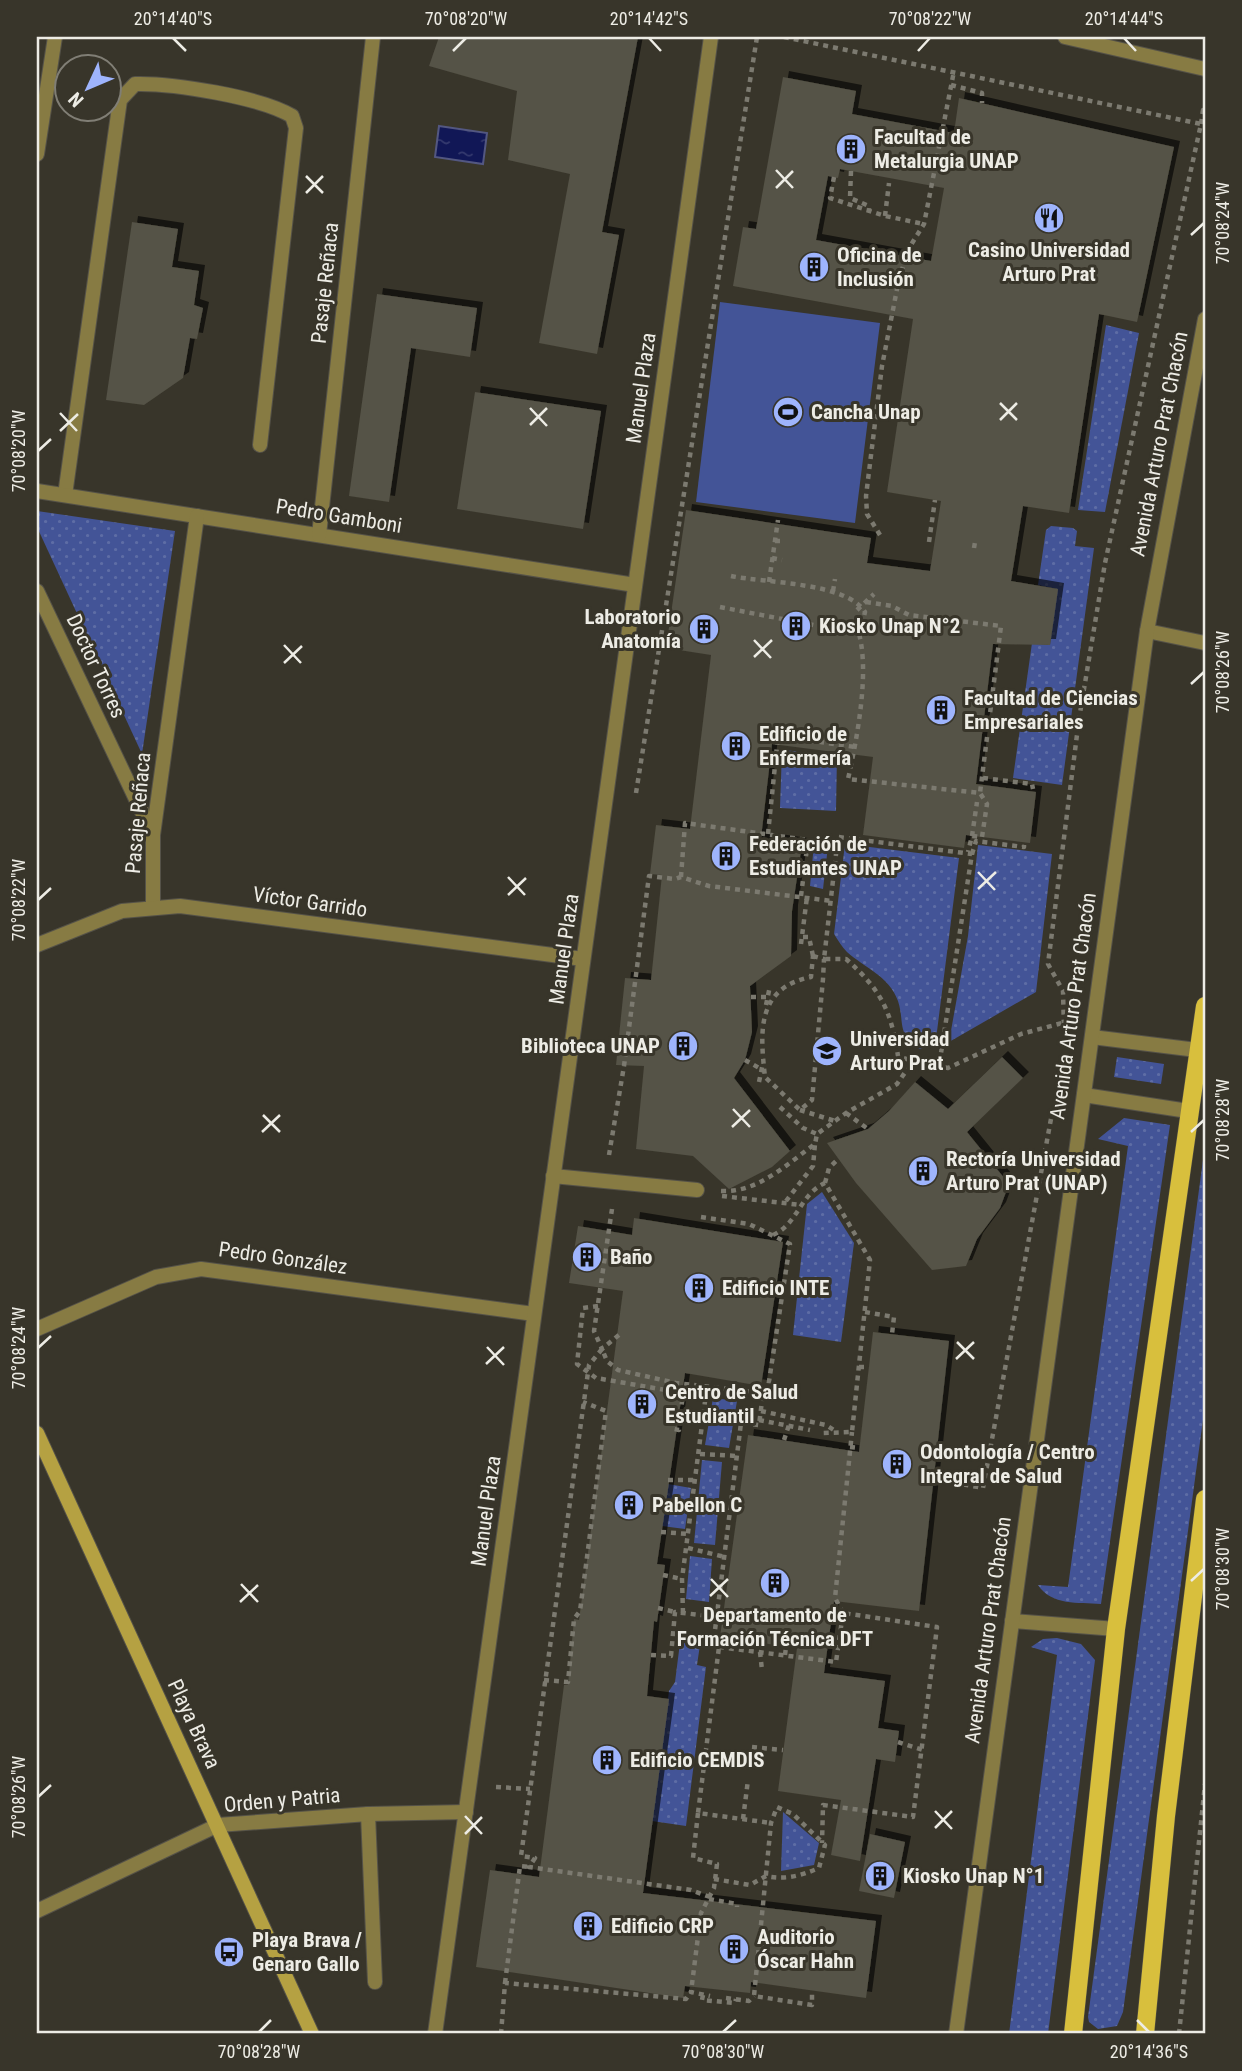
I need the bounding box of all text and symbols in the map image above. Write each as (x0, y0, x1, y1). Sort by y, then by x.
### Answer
text: 20°14'40"S (134, 8, 212, 29)
text: 70°08'20"W (425, 8, 508, 29)
text: 20°14'42"S (610, 8, 688, 29)
text: 70°08'22"W (889, 8, 972, 29)
text: 20°14'44"S (1085, 8, 1163, 29)
north arrow (52, 52, 122, 122)
text: N (64, 87, 88, 112)
place label: Facultad de Metalurgia UNAP (874, 125, 1019, 173)
building icon: Facultad de Metalurgia UNAP (834, 132, 868, 166)
text: 70°08'24"W (1212, 181, 1233, 264)
restaurant icon: Casino Universidad Arturo Prat (1032, 201, 1066, 235)
street label: Pasaje Reñaca (307, 221, 343, 345)
place label: Casino Universidad Arturo Prat (968, 238, 1130, 286)
place label: Oficina de Inclusión (837, 243, 922, 291)
building icon: Oficina de Inclusión (797, 250, 831, 284)
street label: Avenida Arturo Prat Chacón (1125, 329, 1193, 559)
street label: Manuel Plaza (621, 331, 661, 445)
sports icon: Cancha Unap (771, 395, 805, 429)
place label: Cancha Unap (811, 400, 921, 424)
text: 70°08'20"W (8, 409, 29, 492)
street label: Pedro Gamboni (274, 494, 404, 538)
place label: Laboratorio Anatomía (584, 605, 681, 653)
building icon: Kiosko Unap N°2 (779, 609, 813, 643)
street label: Doctor Torres (61, 610, 131, 722)
building icon: Laboratorio Anatomía (687, 612, 721, 646)
place label: Kiosko Unap N°2 (819, 614, 960, 638)
text: 70°08'26"W (1212, 630, 1233, 713)
place label: Facultad de Ciencias Empresariales (964, 686, 1138, 734)
building icon: Facultad de Ciencias Empresariales (924, 693, 958, 727)
place label: Edificio de Enfermería (759, 722, 851, 770)
building icon: Edificio de Enfermería (719, 729, 753, 763)
street label: Pasaje Reñaca (121, 751, 155, 875)
place label: Federación de Estudiantes UNAP (749, 832, 902, 880)
building icon: Federación de Estudiantes UNAP (709, 839, 743, 873)
text: 70°08'22"W (8, 858, 29, 941)
street label: Víctor Garrido (251, 882, 369, 922)
street label: Avenida Arturo Prat Chacón (1045, 891, 1101, 1121)
street label: Manuel Plaza (544, 892, 584, 1006)
place label: Universidad Arturo Prat (850, 1027, 949, 1075)
building icon: Biblioteca UNAP (666, 1029, 700, 1063)
place label: Biblioteca UNAP (521, 1034, 660, 1058)
school or university icon: Universidad Arturo Prat (810, 1034, 844, 1068)
text: 70°08'28"W (1212, 1078, 1233, 1161)
place label: Rectoría Universidad Arturo Prat (UNAP) (946, 1147, 1121, 1195)
building icon: Rectoría Universidad Arturo Prat (UNAP) (906, 1154, 940, 1188)
street label: Pedro González (217, 1237, 349, 1279)
building icon: Baño (570, 1240, 604, 1274)
place label: Baño (610, 1245, 652, 1269)
building icon: Edificio INTE (682, 1271, 716, 1305)
place label: Edificio INTE (722, 1276, 829, 1300)
text: 70°08'24"W (8, 1306, 29, 1389)
place label: Centro de Salud Estudiantil (665, 1380, 798, 1428)
building icon: Centro de Salud Estudiantil (625, 1387, 659, 1421)
place label: Odontología / Centro Integral de Salud (920, 1440, 1095, 1488)
building icon: Odontología / Centro Integral de Salud (880, 1447, 914, 1481)
street label: Manuel Plaza (466, 1454, 506, 1568)
building icon: Pabellon C (612, 1488, 646, 1522)
place label: Pabellon C (652, 1493, 742, 1517)
street label: Avenida Arturo Prat Chacón (960, 1515, 1016, 1745)
text: 70°08'30"W (1212, 1527, 1233, 1610)
building icon: Departamento de Formación Técnica DFT (758, 1566, 792, 1600)
place label: Departamento de Formación Técnica DFT (677, 1603, 873, 1651)
street label: Playa Brava (163, 1675, 225, 1773)
building icon: Edificio CEMDIS (590, 1743, 624, 1777)
place label: Edificio CEMDIS (630, 1748, 765, 1772)
text: 70°08'26"W (8, 1755, 29, 1838)
street label: Orden y Patria (223, 1783, 341, 1817)
building icon: Kiosko Unap N°1 (863, 1859, 897, 1893)
place label: Kiosko Unap N°1 (903, 1864, 1044, 1888)
building icon: Edificio CRP (571, 1909, 605, 1943)
place label: Edificio CRP (611, 1914, 714, 1938)
place label: Auditorio Óscar Hahn (757, 1925, 854, 1973)
place label: Playa Brava / Genaro Gallo (252, 1928, 362, 1976)
building icon: Auditorio Óscar Hahn (717, 1932, 751, 1966)
bus stop icon: Playa Brava / Genaro Gallo (212, 1935, 246, 1969)
text: 70°08'28"W (218, 2041, 301, 2062)
text: 70°08'30"W (682, 2041, 765, 2062)
text: 20°14'36"S (1110, 2041, 1188, 2062)

